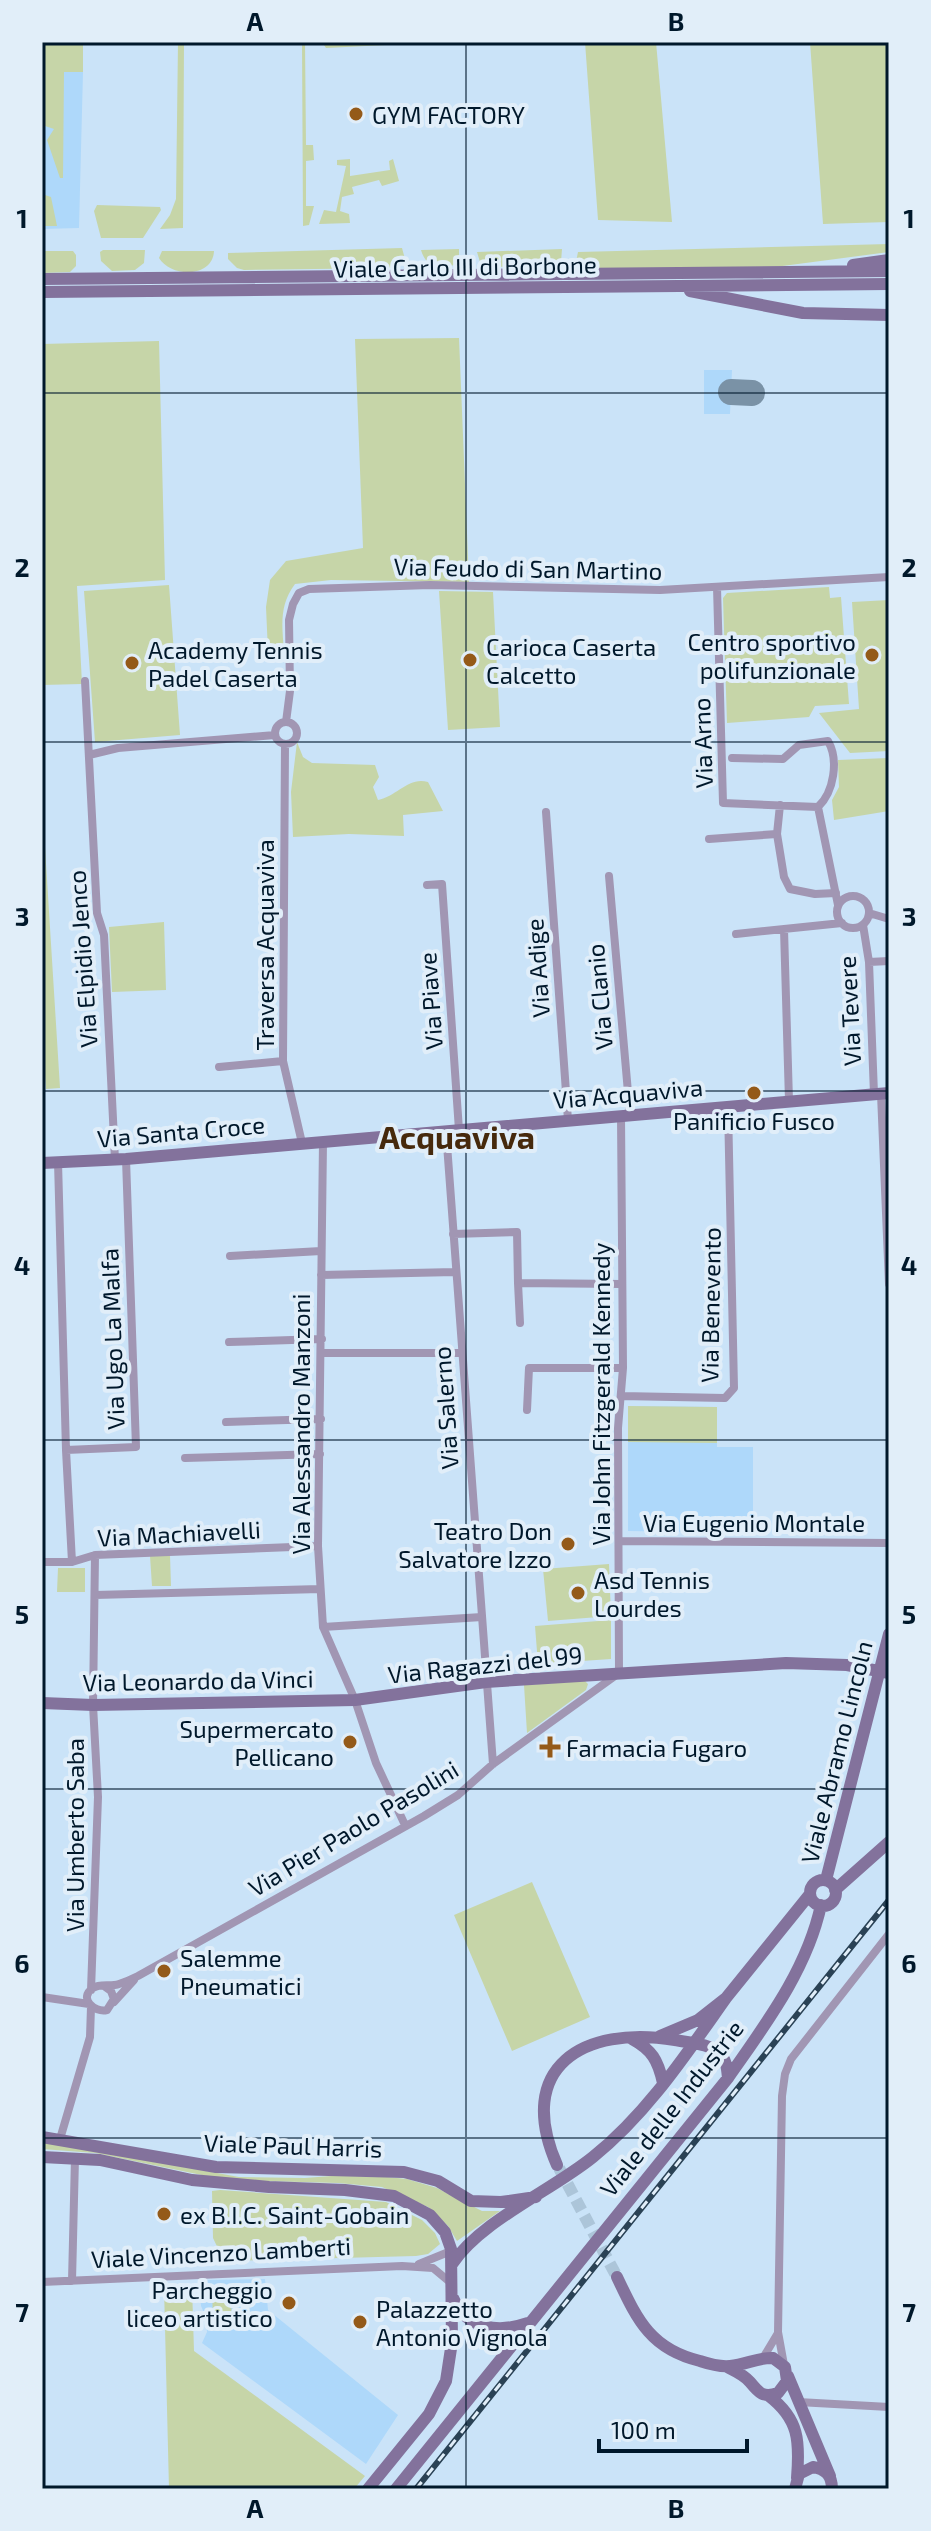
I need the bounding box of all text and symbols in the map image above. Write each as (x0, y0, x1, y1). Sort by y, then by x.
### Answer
text: A (247, 5, 264, 36)
text: B (668, 5, 684, 36)
place label: GYM FACTORY (372, 100, 525, 129)
marker: GYM FACTORY (347, 105, 365, 123)
text: 1 (16, 202, 28, 233)
text: 1 (903, 202, 915, 233)
street label: Viale Carlo III di Borbone (333, 249, 597, 283)
text: 2 (14, 551, 30, 582)
street label: Via Feudo di San Martino (394, 551, 662, 585)
text: 2 (901, 551, 917, 582)
place label: Centro sportivo polifunzionale (687, 627, 856, 684)
place label: Carioca Caserta Calcetto (486, 632, 656, 689)
place label: Academy Tennis Padel Caserta (148, 635, 323, 692)
marker: Centro sportivo polifunzionale (863, 646, 881, 664)
marker: Carioca Caserta Calcetto (461, 651, 479, 669)
marker: Academy Tennis Padel Caserta (123, 654, 141, 672)
street label: Via Arno (686, 697, 718, 789)
street label: Traversa Acquaviva (250, 839, 279, 1051)
street label: Via Elpidio Jenco (61, 869, 103, 1049)
text: 3 (15, 900, 29, 931)
text: 3 (902, 900, 916, 931)
street label: Via Adige (519, 917, 555, 1019)
street label: Via Clanio (580, 943, 618, 1051)
street label: Via Piave (412, 951, 448, 1051)
street label: Via Tevere (832, 955, 866, 1067)
street label: Via Acquaviva (552, 1072, 704, 1114)
marker: Panificio Fusco (745, 1084, 763, 1102)
place label: Panificio Fusco (673, 1106, 835, 1135)
street label: Via Santa Croce (96, 1109, 266, 1153)
district label: Acquaviva (379, 1117, 535, 1155)
street label: Via Benevento (694, 1227, 726, 1383)
street label: Via John Fitzgerald Kennedy (586, 1242, 615, 1546)
street label: Via Ugo La Malfa (94, 1248, 130, 1430)
text: 4 (14, 1249, 30, 1280)
text: 4 (901, 1249, 917, 1280)
street label: Via Alessandro Manzoni (286, 1294, 315, 1554)
street label: Via Salerno (426, 1346, 464, 1470)
street label: Via Eugenio Montale (643, 1508, 865, 1537)
street label: Via Machiavelli (96, 1514, 262, 1552)
place label: Teatro Don Salvatore Izzo (398, 1516, 552, 1573)
marker: Teatro Don Salvatore Izzo (559, 1535, 577, 1553)
place label: Asd Tennis Lourdes (594, 1565, 710, 1622)
marker: Asd Tennis Lourdes (569, 1584, 587, 1602)
text: 5 (15, 1598, 29, 1629)
text: 5 (902, 1598, 916, 1629)
street label: Viale Abramo Lincoln (794, 1638, 878, 1866)
street label: Via Ragazzi del 99 (386, 1639, 584, 1689)
street label: Via Leonardo da Vinci (82, 1663, 314, 1697)
place label: Supermercato Pellicano (180, 1714, 334, 1771)
marker: Supermercato Pellicano (341, 1733, 359, 1751)
place label: Farmacia Fugaro (566, 1733, 747, 1762)
street label: Via Umberto Saba (60, 1738, 89, 1932)
marker: Farmacia Fugaro (541, 1738, 559, 1756)
street label: Via Pier Paolo Pasolini (243, 1754, 463, 1902)
place label: Salemme Pneumatici (180, 1943, 302, 2000)
text: 6 (14, 1947, 30, 1978)
text: 6 (901, 1947, 917, 1978)
marker: Salemme Pneumatici (155, 1962, 173, 1980)
street label: Viale delle Industrie (593, 2014, 749, 2202)
street label: Viale Paul Harris (203, 2127, 383, 2163)
place label: ex B.I.C. Saint-Gobain (180, 2200, 409, 2229)
marker: ex B.I.C. Saint-Gobain (155, 2205, 173, 2223)
street label: Viale Vincenzo Lamberti (90, 2231, 352, 2273)
place label: Parcheggio liceo artistico (126, 2275, 273, 2332)
marker: Parcheggio liceo artistico (280, 2294, 298, 2312)
place label: Palazzetto Antonio Vignola (376, 2294, 548, 2351)
text: 7 (15, 2296, 29, 2327)
text: 7 (902, 2296, 916, 2327)
marker: Palazzetto Antonio Vignola (351, 2313, 369, 2331)
scale bar (599, 2403, 747, 2453)
text: 100 m (611, 2415, 676, 2444)
text: A (247, 2492, 264, 2523)
text: B (668, 2492, 684, 2523)

